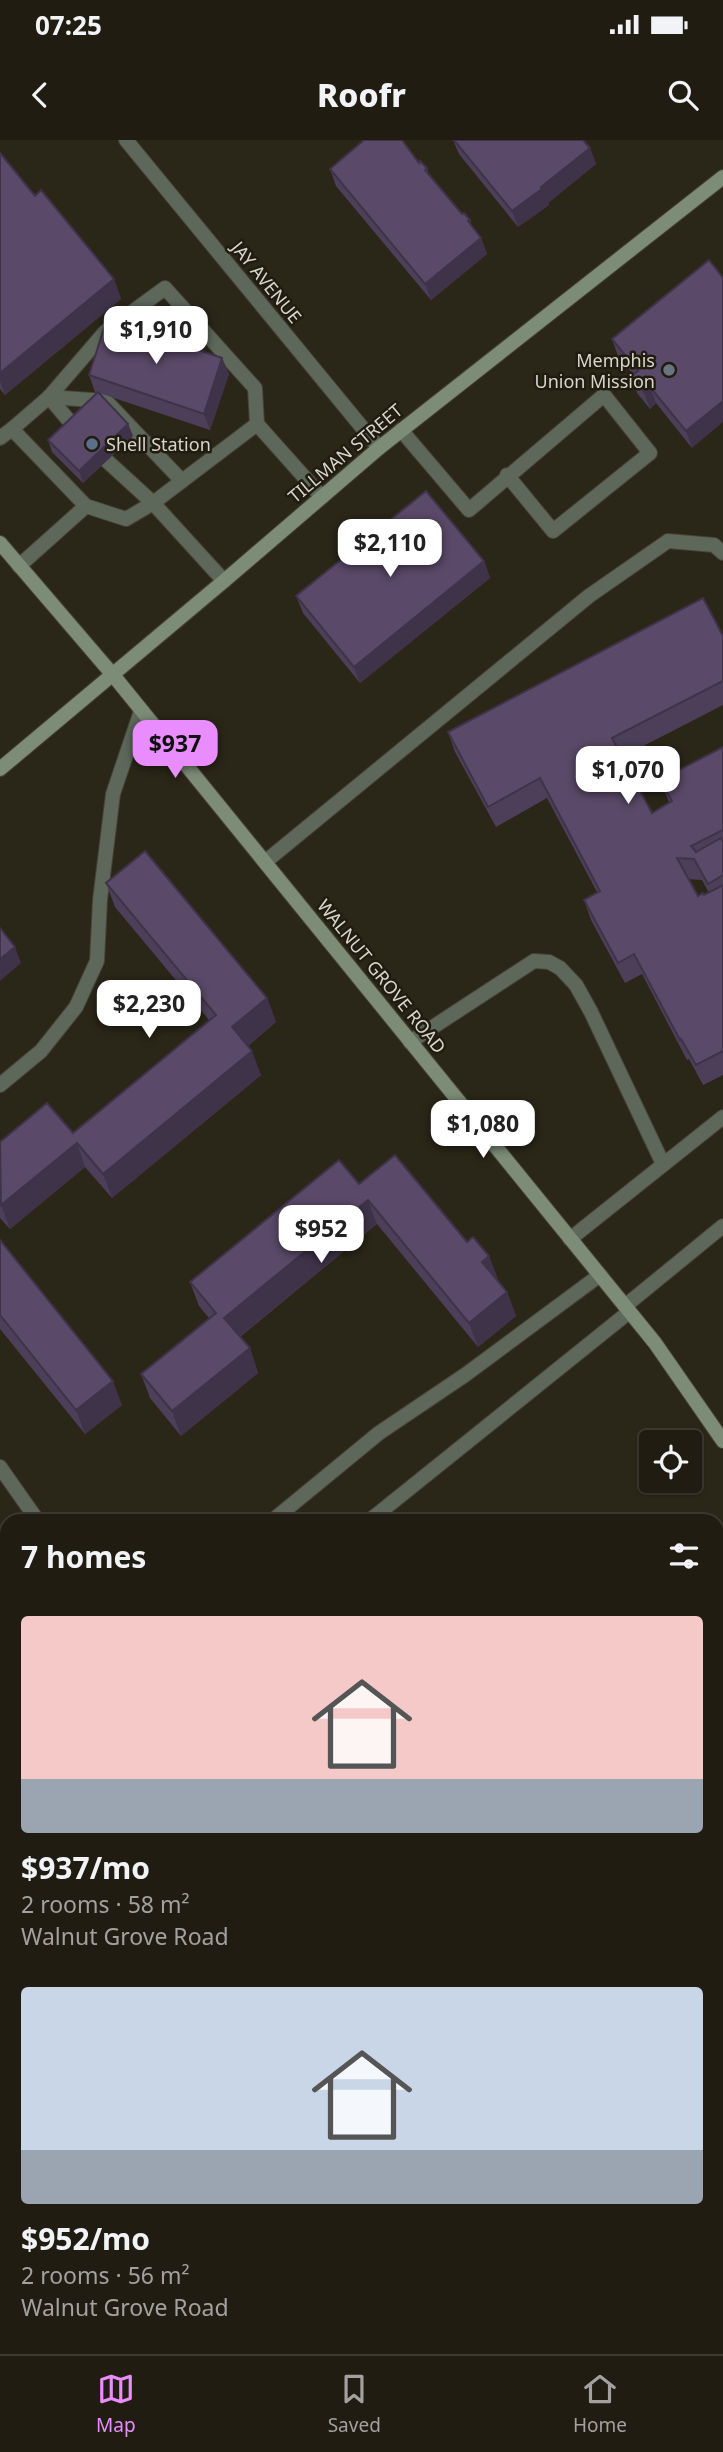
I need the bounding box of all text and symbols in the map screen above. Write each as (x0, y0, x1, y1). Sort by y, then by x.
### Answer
text: 07:25 (35, 7, 102, 43)
text: Roofr (317, 73, 406, 116)
icon: back (21, 76, 59, 114)
icon: search (664, 76, 702, 114)
street label: JAY AVENUE (225, 235, 307, 328)
pin: $1,910 (99, 306, 213, 366)
text: $1,910 (120, 313, 192, 345)
place label: Memphis Union Mission (535, 348, 655, 393)
marker: Memphis Union Mission (661, 362, 677, 378)
street label: TILLMAN STREET (283, 398, 407, 508)
place label: Shell Station (106, 432, 211, 456)
marker: Shell Station (84, 436, 100, 452)
pin: $2,110 (333, 520, 447, 579)
text: $2,110 (354, 526, 426, 558)
pin: $937 (134, 720, 216, 780)
text: $937 (149, 727, 201, 759)
pin: $1,070 (571, 746, 685, 806)
text: $1,070 (592, 753, 664, 785)
street label: WALNUT GROVE ROAD (312, 894, 452, 1058)
pin: $2,230 (92, 981, 206, 1040)
text: $2,230 (113, 987, 185, 1019)
pin: $1,080 (426, 1100, 540, 1160)
text: $1,080 (447, 1107, 519, 1139)
pin: $952 (280, 1206, 362, 1265)
text: $952 (295, 1212, 347, 1244)
map controls (639, 1430, 702, 1493)
button: locate (639, 1430, 702, 1493)
text: 7 homes (21, 1536, 146, 1577)
icon: filters (665, 1537, 703, 1575)
icon: home (299, 1661, 425, 1787)
text: $937/mo (21, 1847, 150, 1888)
text: 2 rooms · 58 m² (21, 1888, 190, 1920)
text: Walnut Grove Road (21, 1920, 229, 1952)
icon: home (299, 2032, 425, 2158)
text: $952/mo (21, 2218, 150, 2259)
text: 2 rooms · 56 m² (21, 2259, 190, 2291)
text: Walnut Grove Road (21, 2291, 229, 2323)
tab: Map (96, 2370, 136, 2438)
tab: Saved (328, 2370, 381, 2438)
tab: Home (573, 2370, 627, 2438)

